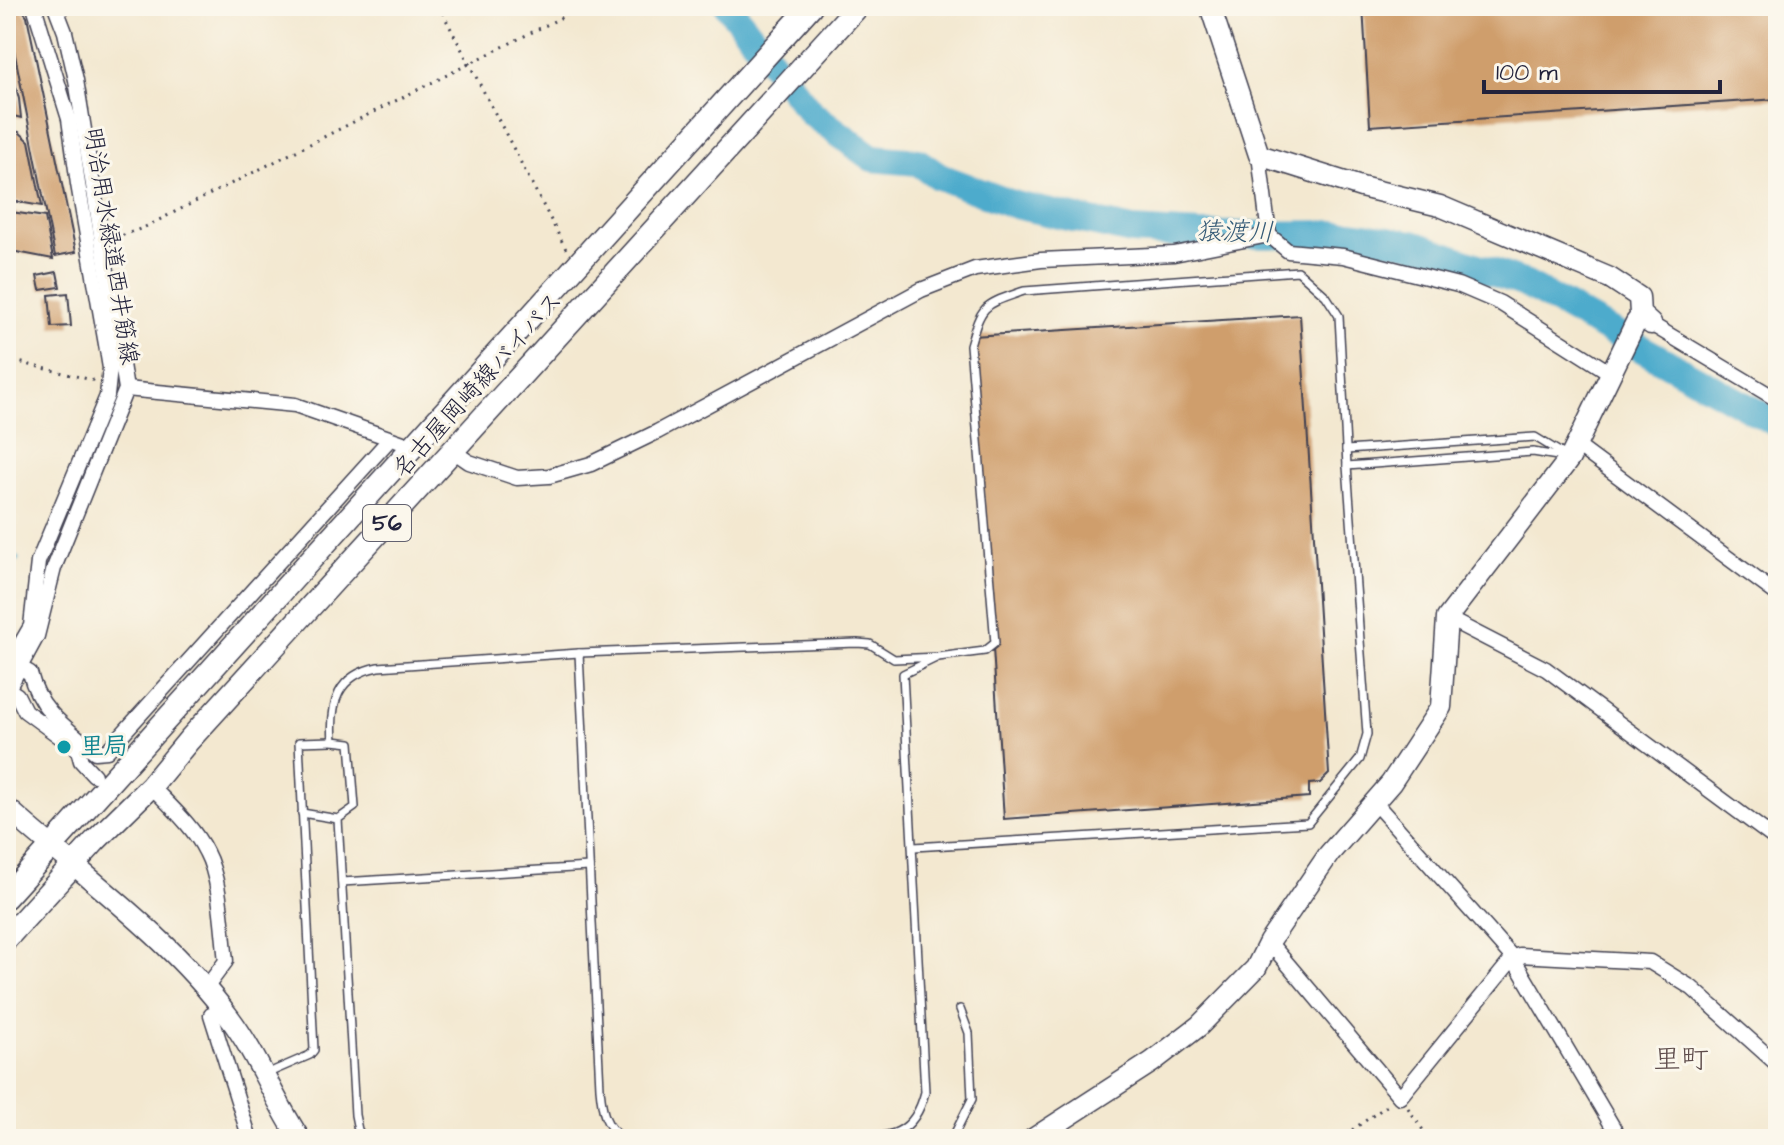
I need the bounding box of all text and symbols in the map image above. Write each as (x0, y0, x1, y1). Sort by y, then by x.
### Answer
scale bar (1484, 44, 1720, 94)
text: 100 m (1496, 56, 1558, 90)
street label: 明治用水緑道西井筋線 (75, 125, 147, 367)
water label: 猿渡川 (1196, 213, 1274, 251)
street label: 名古屋岡崎線バイパス (385, 285, 571, 485)
road number: 56 (363, 505, 411, 541)
place label: 里局 (80, 730, 128, 764)
marker: 里局 (55, 738, 73, 756)
district label: 里町 (1653, 1040, 1709, 1079)

